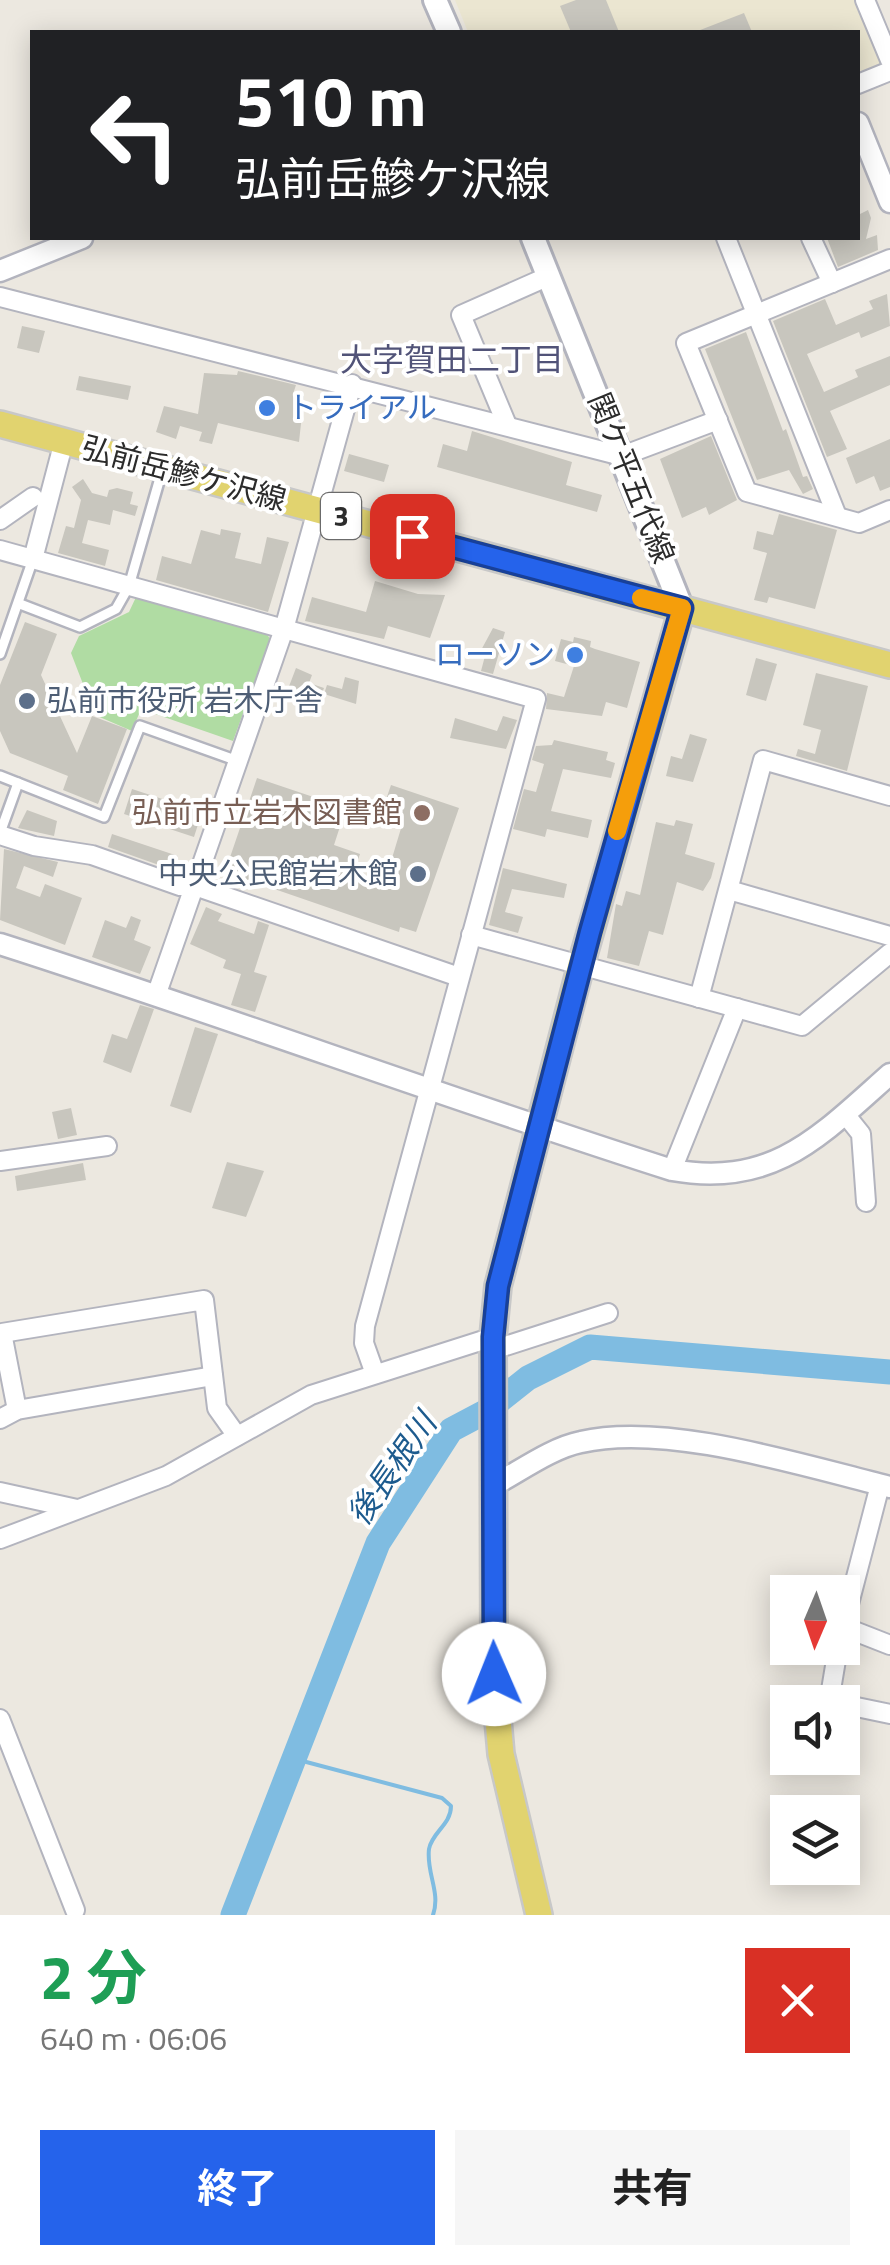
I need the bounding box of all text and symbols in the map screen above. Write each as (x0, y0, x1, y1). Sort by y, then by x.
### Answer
text: 510 m (235, 47, 427, 153)
icon: left (70, 70, 200, 200)
text: 弘前岳鰺ケ沢線 (235, 144, 550, 212)
district label: 大字賀田二丁目 (340, 335, 564, 383)
place label: トライアル (287, 384, 437, 430)
street label: 関ケ平五代線 (577, 386, 687, 570)
marker: トライアル (256, 397, 278, 419)
street label: 弘前岳鰺ケ沢線 (77, 424, 292, 522)
road number: 3 (321, 493, 361, 539)
pin (370, 494, 455, 579)
icon: arrive (385, 509, 440, 564)
place label: ローソン (435, 631, 555, 677)
marker: ローソン (564, 644, 586, 666)
place label: 弘前市役所 岩木庁舎 (47, 677, 324, 723)
marker: 弘前市役所 岩木庁舎 (16, 690, 38, 712)
place label: 弘前市立岩木図書館 (132, 789, 402, 835)
marker: 弘前市立岩木図書館 (411, 802, 433, 824)
place label: 中央公民館岩木館 (158, 850, 398, 896)
marker: 中央公民館岩木館 (407, 863, 429, 885)
water label: 後長根川 (335, 1400, 449, 1535)
north arrow (770, 1575, 860, 1665)
map controls (770, 1575, 860, 1885)
position arrow (442, 1622, 546, 1726)
button: sound (770, 1685, 860, 1775)
button: layers (770, 1795, 860, 1885)
text: 2 分 (40, 1931, 147, 2022)
button: close (745, 1948, 850, 2053)
text: 640 m · 06:06 (40, 2014, 227, 2062)
button: 終了 (40, 2130, 435, 2245)
button: 共有 (455, 2130, 850, 2245)

